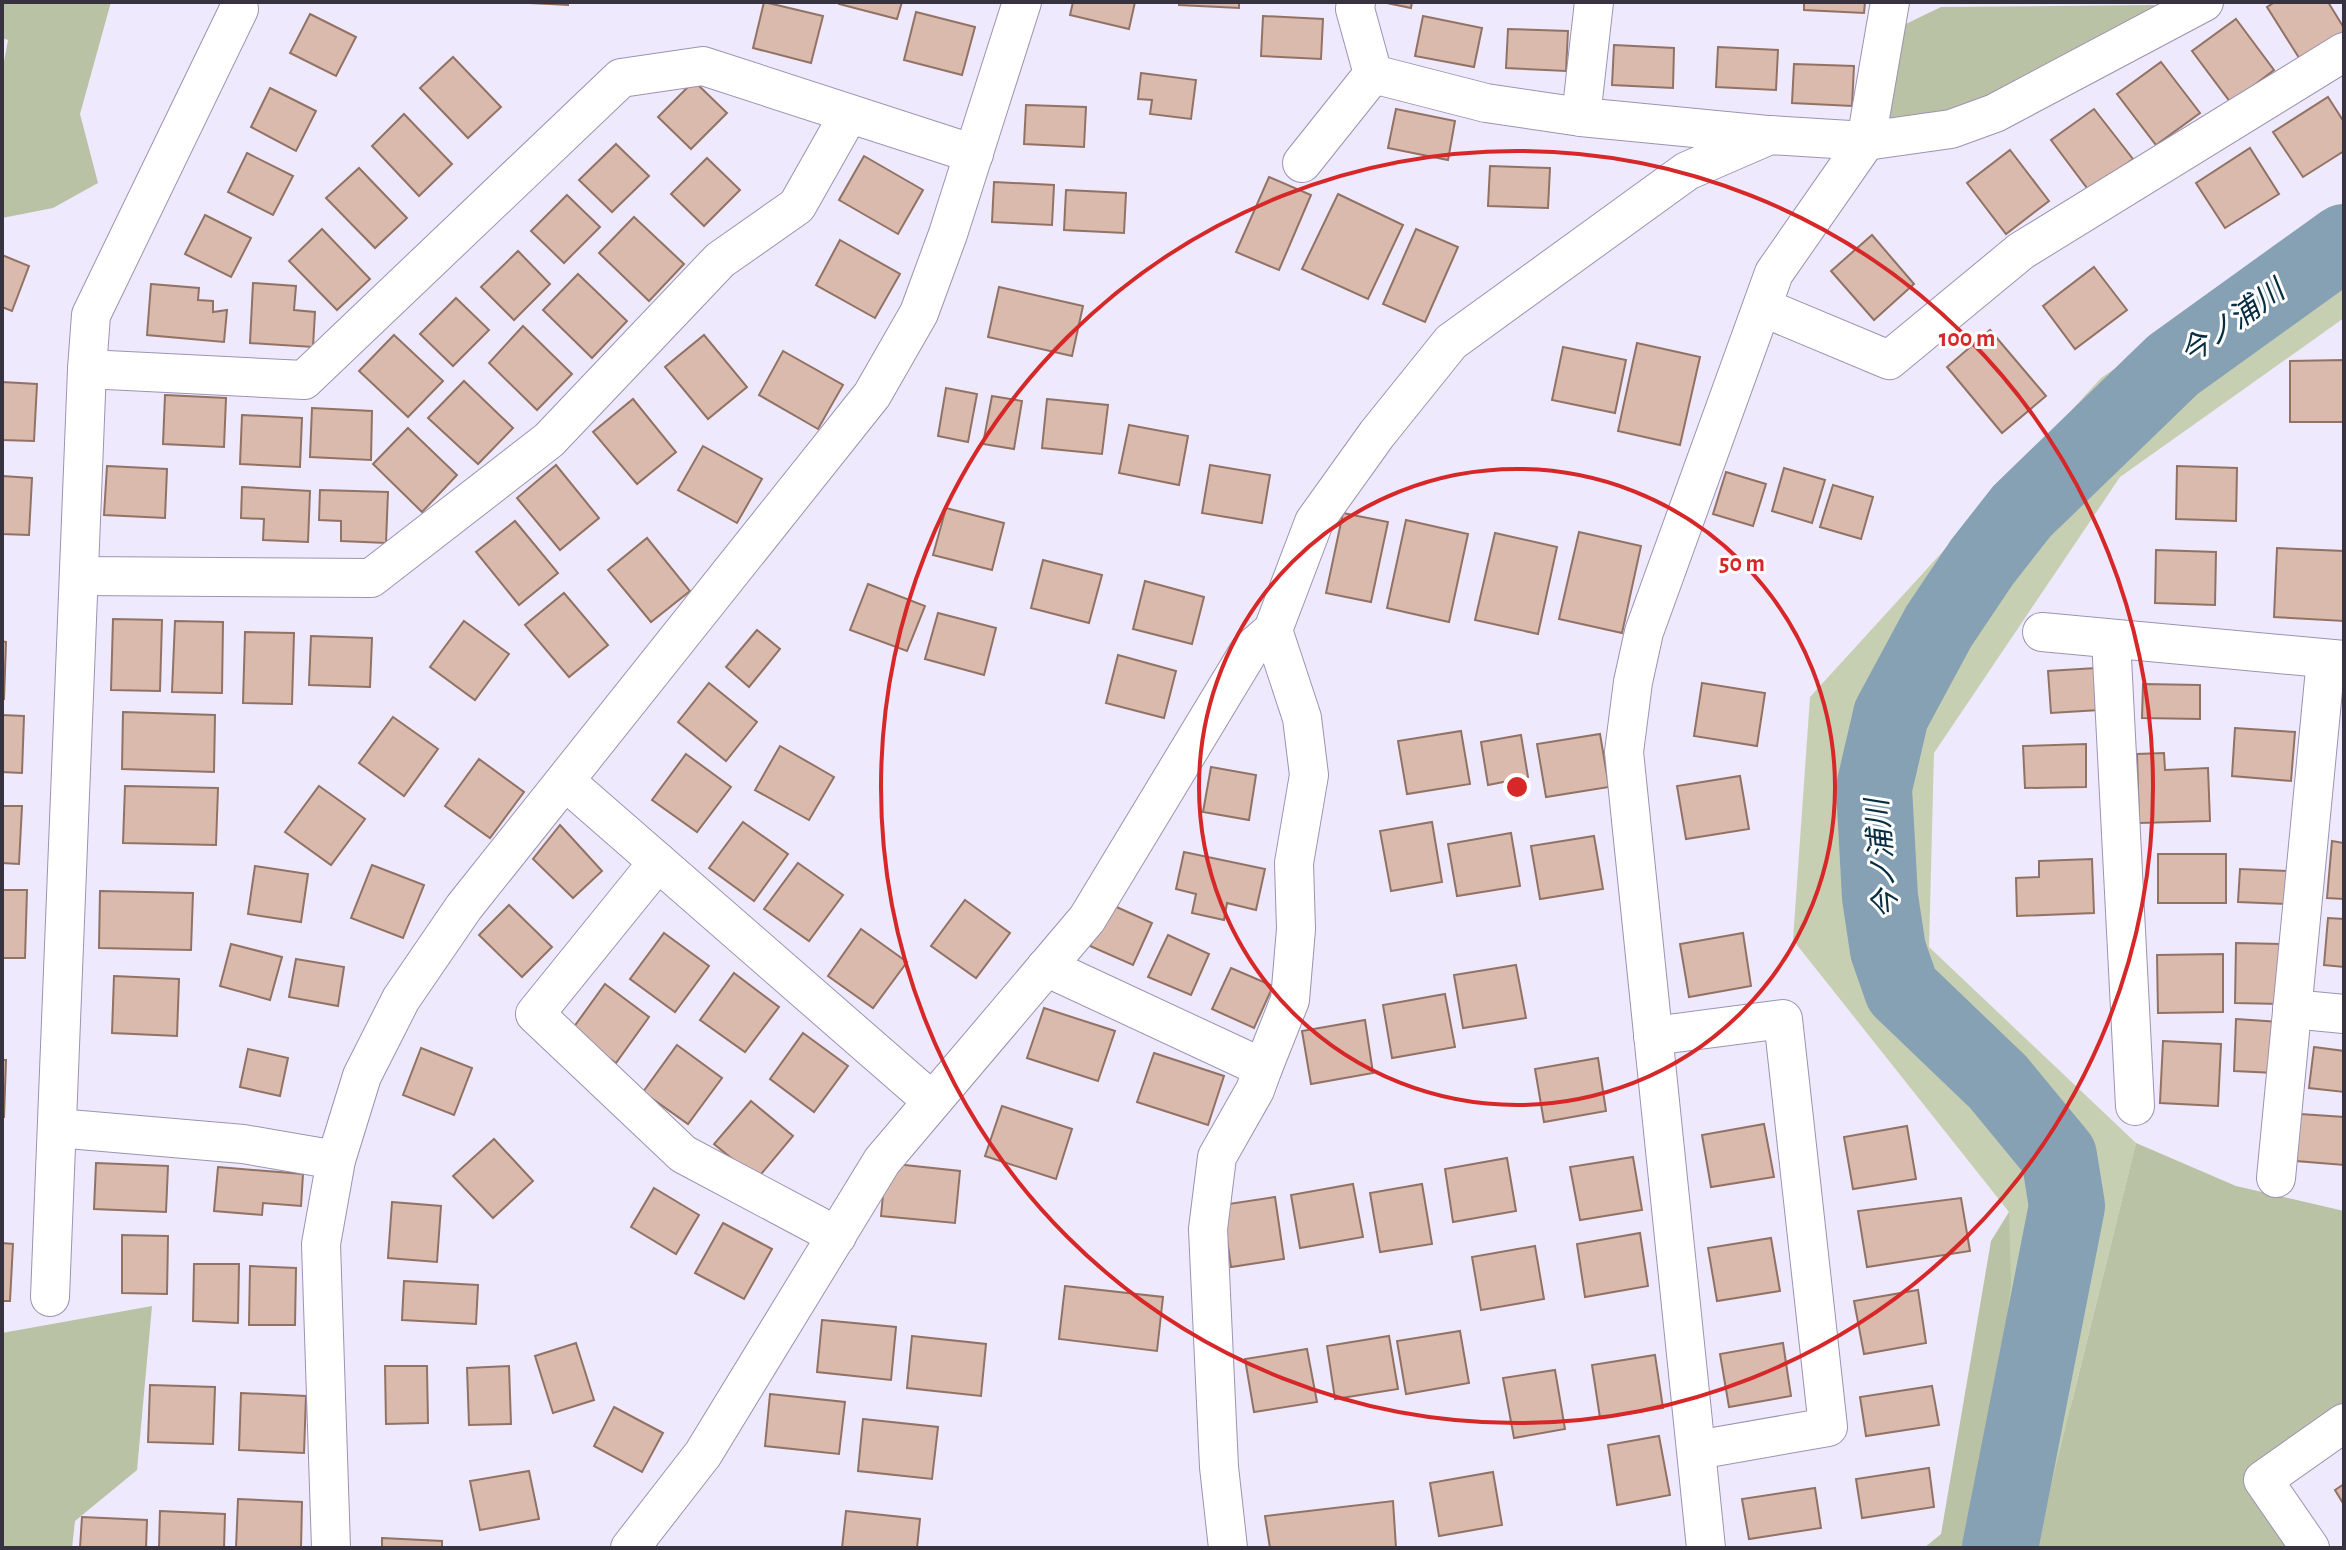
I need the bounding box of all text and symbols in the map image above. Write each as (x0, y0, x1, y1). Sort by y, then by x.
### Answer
water label: 今ノ浦川 (2174, 272, 2292, 370)
text: 100 m (1939, 327, 1995, 351)
text: 50 m (1719, 552, 1765, 576)
centre of rings (1503, 773, 1531, 801)
water label: 今ノ浦川 (1861, 795, 1903, 920)

